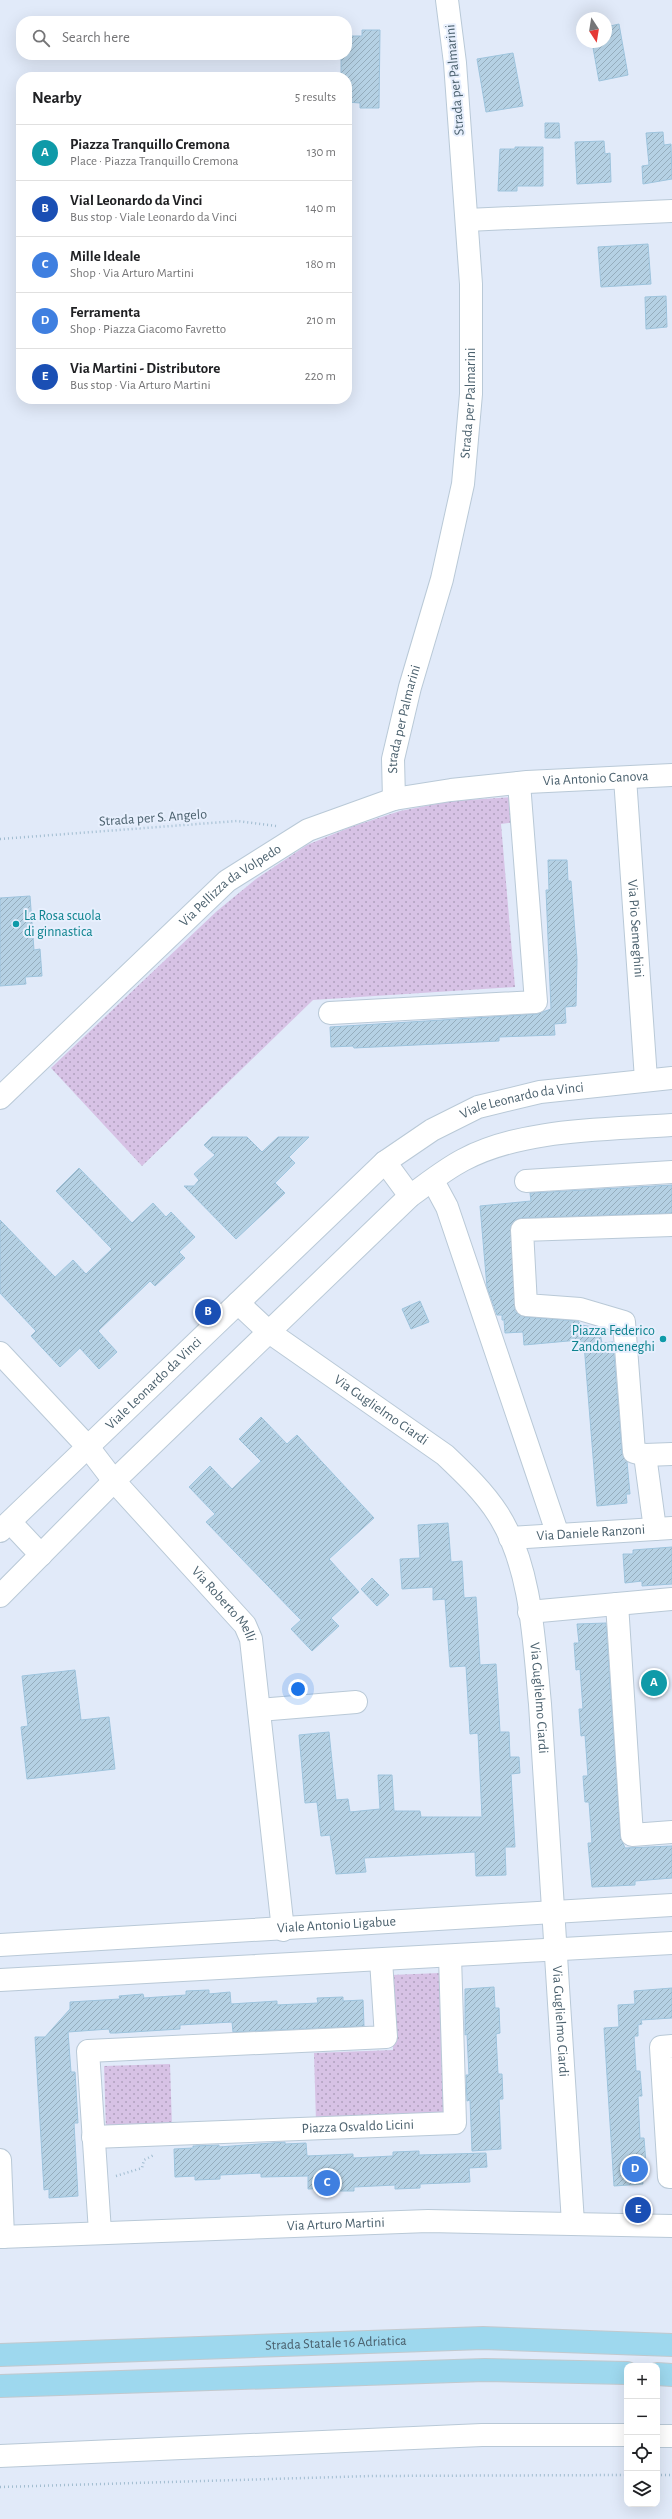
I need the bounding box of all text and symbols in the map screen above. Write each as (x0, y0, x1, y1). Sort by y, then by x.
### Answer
north arrow (576, 12, 612, 48)
search box (16, 16, 352, 60)
street label: Strada per Palmarini (443, 24, 467, 136)
icon: search (30, 27, 52, 49)
text: Search here (62, 30, 130, 45)
text: Nearby (32, 89, 82, 106)
text: 5 results (295, 91, 336, 104)
text: Piazza Tranquillo Cremona (70, 137, 230, 152)
text: A (41, 146, 49, 159)
text: 130 m (307, 146, 336, 159)
text: Place · Piazza Tranquillo Cremona (70, 155, 239, 168)
text: Vial Leonardo da Vinci (70, 193, 203, 208)
text: B (41, 202, 49, 215)
text: 140 m (306, 202, 336, 215)
text: Bus stop · Viale Leonardo da Vinci (70, 211, 237, 224)
text: Mille Ideale (70, 249, 140, 264)
text: C (42, 258, 48, 271)
text: 180 m (306, 258, 336, 271)
text: Shop · Via Arturo Martini (70, 267, 194, 280)
text: Ferramenta (70, 305, 140, 320)
text: D (41, 314, 49, 327)
text: 210 m (306, 314, 336, 327)
text: Shop · Piazza Giacomo Favretto (70, 323, 226, 336)
street label: Strada per Palmarini (458, 348, 478, 459)
text: Via Martini - Distributore (70, 361, 220, 376)
text: E (42, 370, 48, 383)
text: 220 m (305, 370, 336, 383)
text: Bus stop · Via Arturo Martini (70, 379, 211, 392)
street label: Strada per Palmarini (386, 663, 423, 774)
street label: Via Antonio Canova (542, 769, 649, 788)
street label: Strada per S. Angelo (98, 807, 208, 829)
street label: Via Pellizza da Volpedo (177, 842, 284, 929)
street label: Via Pio Semeghini (625, 879, 646, 978)
place label: La Rosa scuola di ginnastica (24, 909, 102, 939)
marker: La Rosa scuola di ginnastica (11, 919, 21, 929)
street label: Viale Leonardo da Vinci (458, 1080, 585, 1122)
pin: B (195, 1297, 221, 1327)
place label: Piazza Federico Zandomeneghi (571, 1324, 655, 1354)
marker: Piazza Federico Zandomeneghi (658, 1334, 668, 1344)
street label: Viale Leonardo da Vinci (103, 1335, 204, 1433)
street label: Via Guglielmo Ciardi (331, 1373, 431, 1448)
street label: Via Daniele Ranzoni (536, 1523, 646, 1543)
street label: Via Roberto Melli (189, 1564, 258, 1642)
street label: Via Guglielmo Ciardi (527, 1642, 550, 1754)
pin: A (641, 1668, 667, 1698)
your location (288, 1679, 308, 1699)
street label: Viale Antonio Ligabue (277, 1914, 396, 1936)
street label: Via Guglielmo Ciardi (550, 1965, 571, 2077)
street label: Piazza Osvaldo Licini (301, 2118, 414, 2136)
pin: D (622, 2154, 648, 2184)
pin: C (314, 2168, 340, 2198)
pin: E (625, 2195, 651, 2225)
street label: Via Arturo Martini (287, 2216, 385, 2233)
street label: Strada Statale 16 Adriatica (265, 2334, 407, 2353)
map controls (624, 2363, 660, 2507)
button: + (624, 2363, 660, 2399)
button: − (624, 2399, 660, 2435)
button: locate (624, 2435, 660, 2471)
button: layers (624, 2471, 660, 2507)

